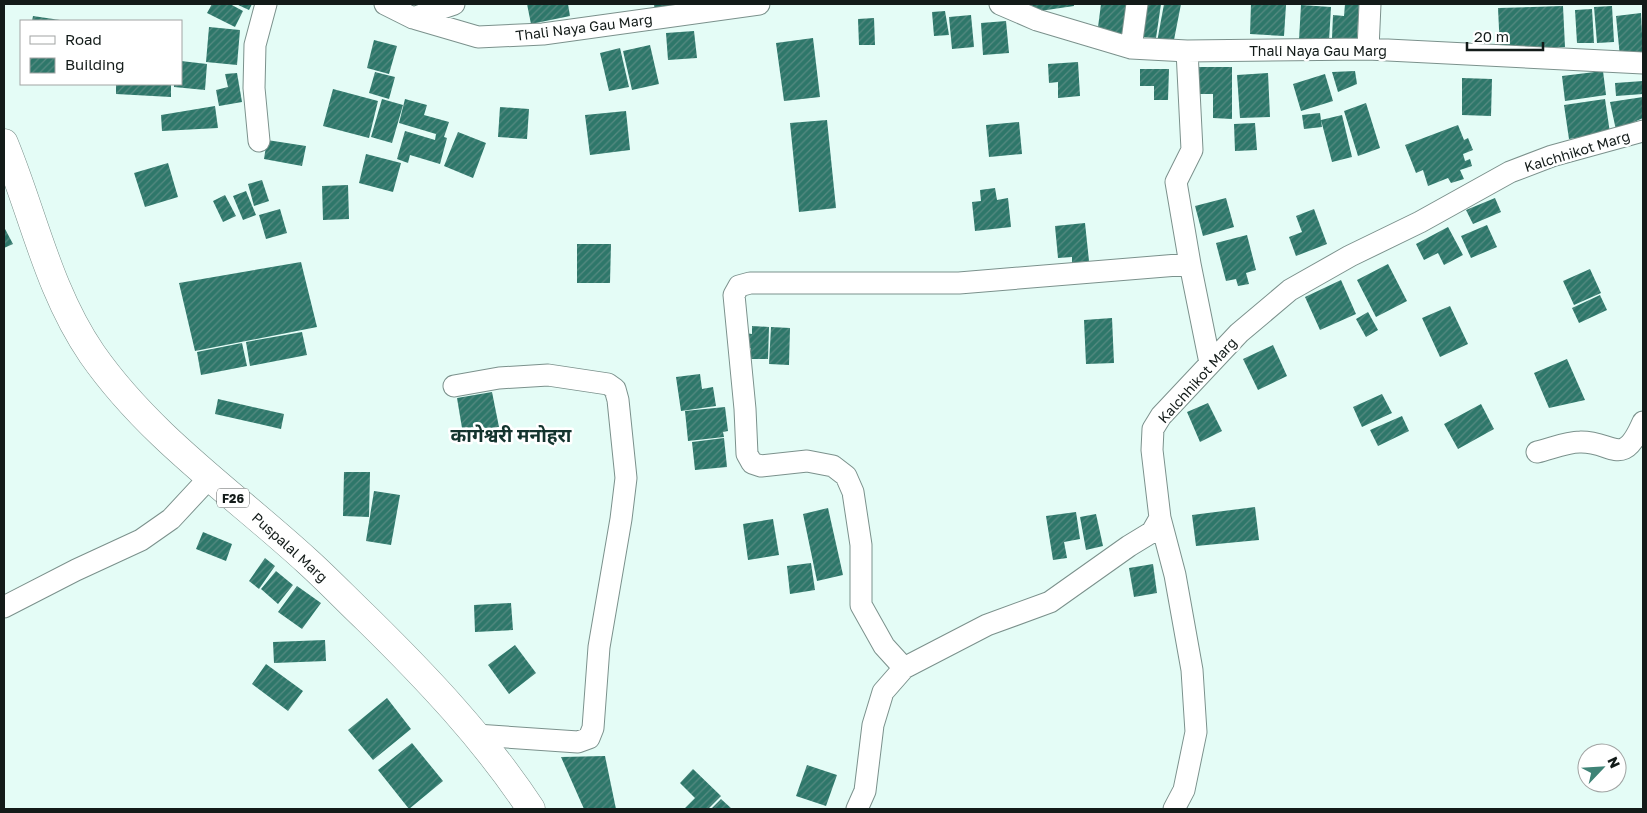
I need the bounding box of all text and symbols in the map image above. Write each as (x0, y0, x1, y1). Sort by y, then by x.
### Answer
street label: Thali Naya Gau Marg (515, 10, 653, 44)
legend (20, 20, 182, 85)
scale bar (1467, 20, 1543, 52)
text: 20 m (1474, 27, 1509, 45)
text: Road (65, 30, 102, 48)
street label: Thali Naya Gau Marg (1249, 42, 1387, 59)
text: Building (65, 55, 125, 73)
street label: Kalchhikot Marg (1522, 127, 1632, 175)
street label: Kalchhikot Marg (1154, 334, 1240, 426)
district label: कागेश्वरी मनोहरा (451, 423, 572, 446)
road number: F26 (217, 488, 249, 508)
street label: Puspalal Marg (249, 509, 331, 585)
north arrow (1577, 743, 1627, 793)
text: N (1604, 754, 1624, 771)

